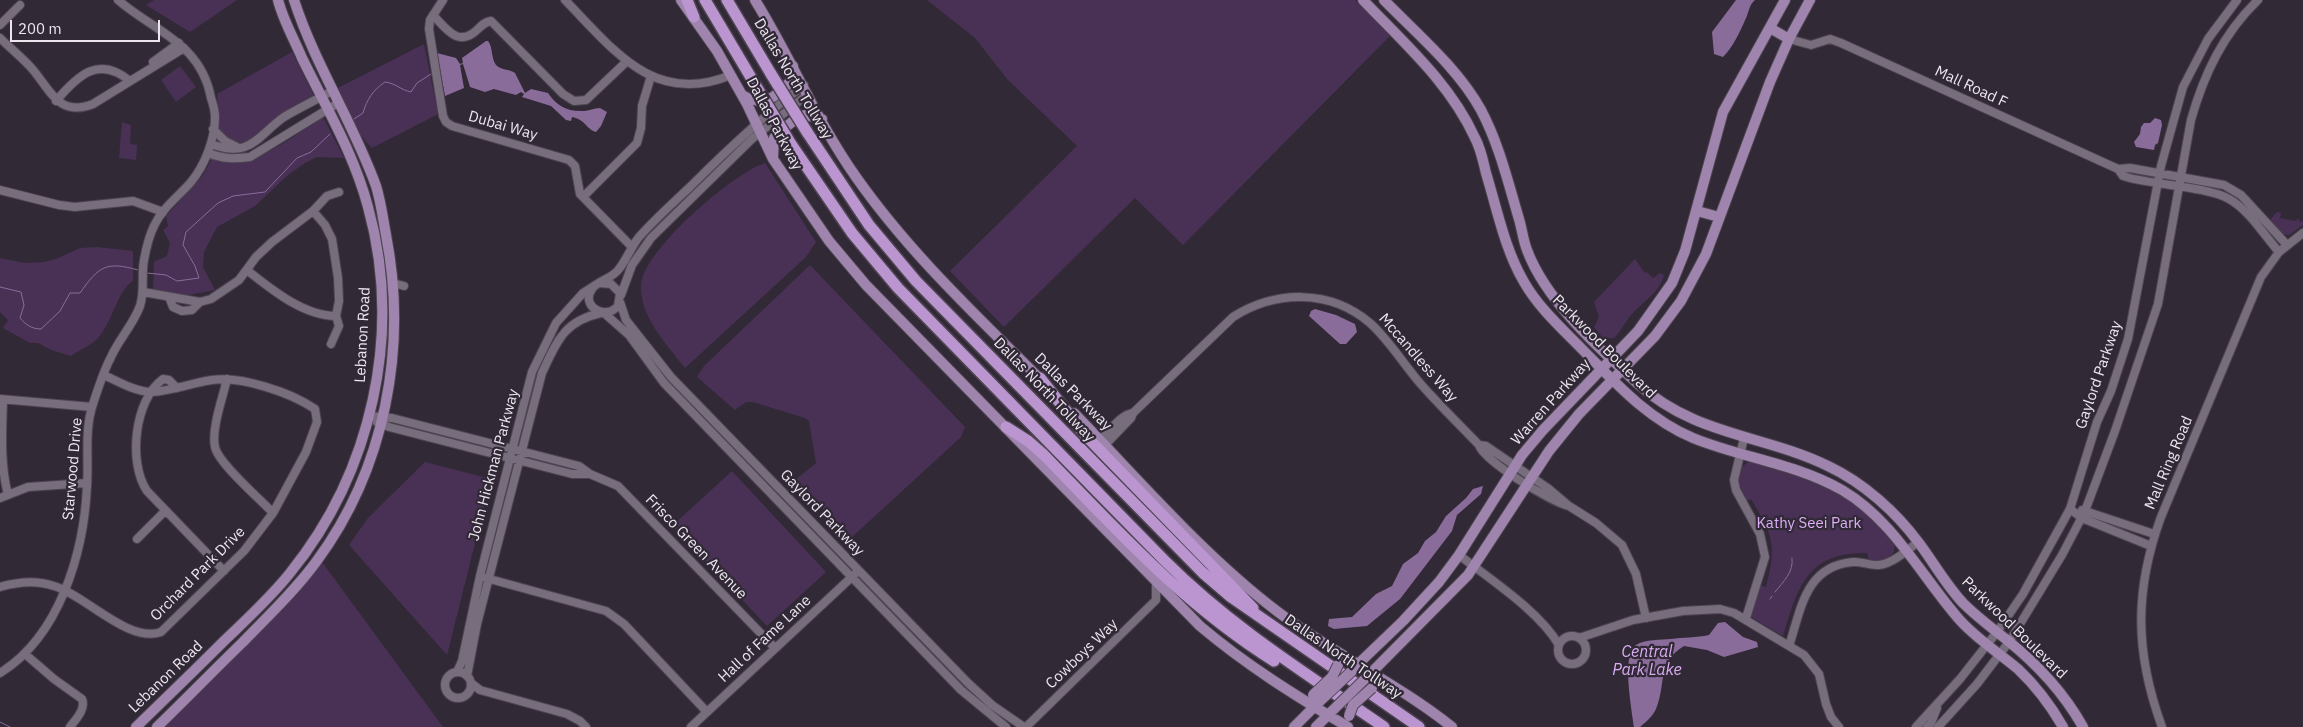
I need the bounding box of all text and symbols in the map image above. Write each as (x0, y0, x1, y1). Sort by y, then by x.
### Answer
scale bar (12, 10, 162, 42)
street label: Dallas North Tollway (750, 15, 836, 143)
text: 200 m (18, 19, 62, 38)
street label: Mall Road F (1932, 62, 2010, 112)
street label: Dallas Parkway (742, 75, 806, 173)
street label: Dubai Way (466, 108, 540, 144)
street label: Lebanon Road (352, 287, 374, 383)
street label: Parkwood Boulevard (1548, 291, 1660, 403)
street label: Mccandless Way (1375, 310, 1461, 406)
street label: Gaylord Parkway (2072, 319, 2126, 431)
street label: Dallas North Tollway (990, 334, 1098, 446)
street label: Dallas Parkway (1031, 350, 1115, 434)
street label: Warren Parkway (1508, 355, 1594, 449)
street label: John Hickman Parkway (465, 387, 523, 543)
street label: Mall Ring Road (2141, 414, 2197, 512)
street label: Starwood Drive (60, 417, 86, 521)
street label: Gaylord Parkway (776, 466, 868, 560)
street label: Frisco Green Avenue (641, 491, 751, 603)
park label: Kathy Seei Park (1757, 515, 1861, 533)
street label: Orchard Park Drive (147, 523, 249, 625)
street label: Parkwood Boulevard (1958, 573, 2070, 683)
street label: Hall of Fame Lane (715, 592, 815, 686)
street label: Dallas North Tollway (1281, 611, 1405, 703)
street label: Cowboys Way (1042, 615, 1122, 693)
street label: Lebanon Road (125, 637, 207, 717)
water label: Central Park Lake (1612, 642, 1682, 680)

